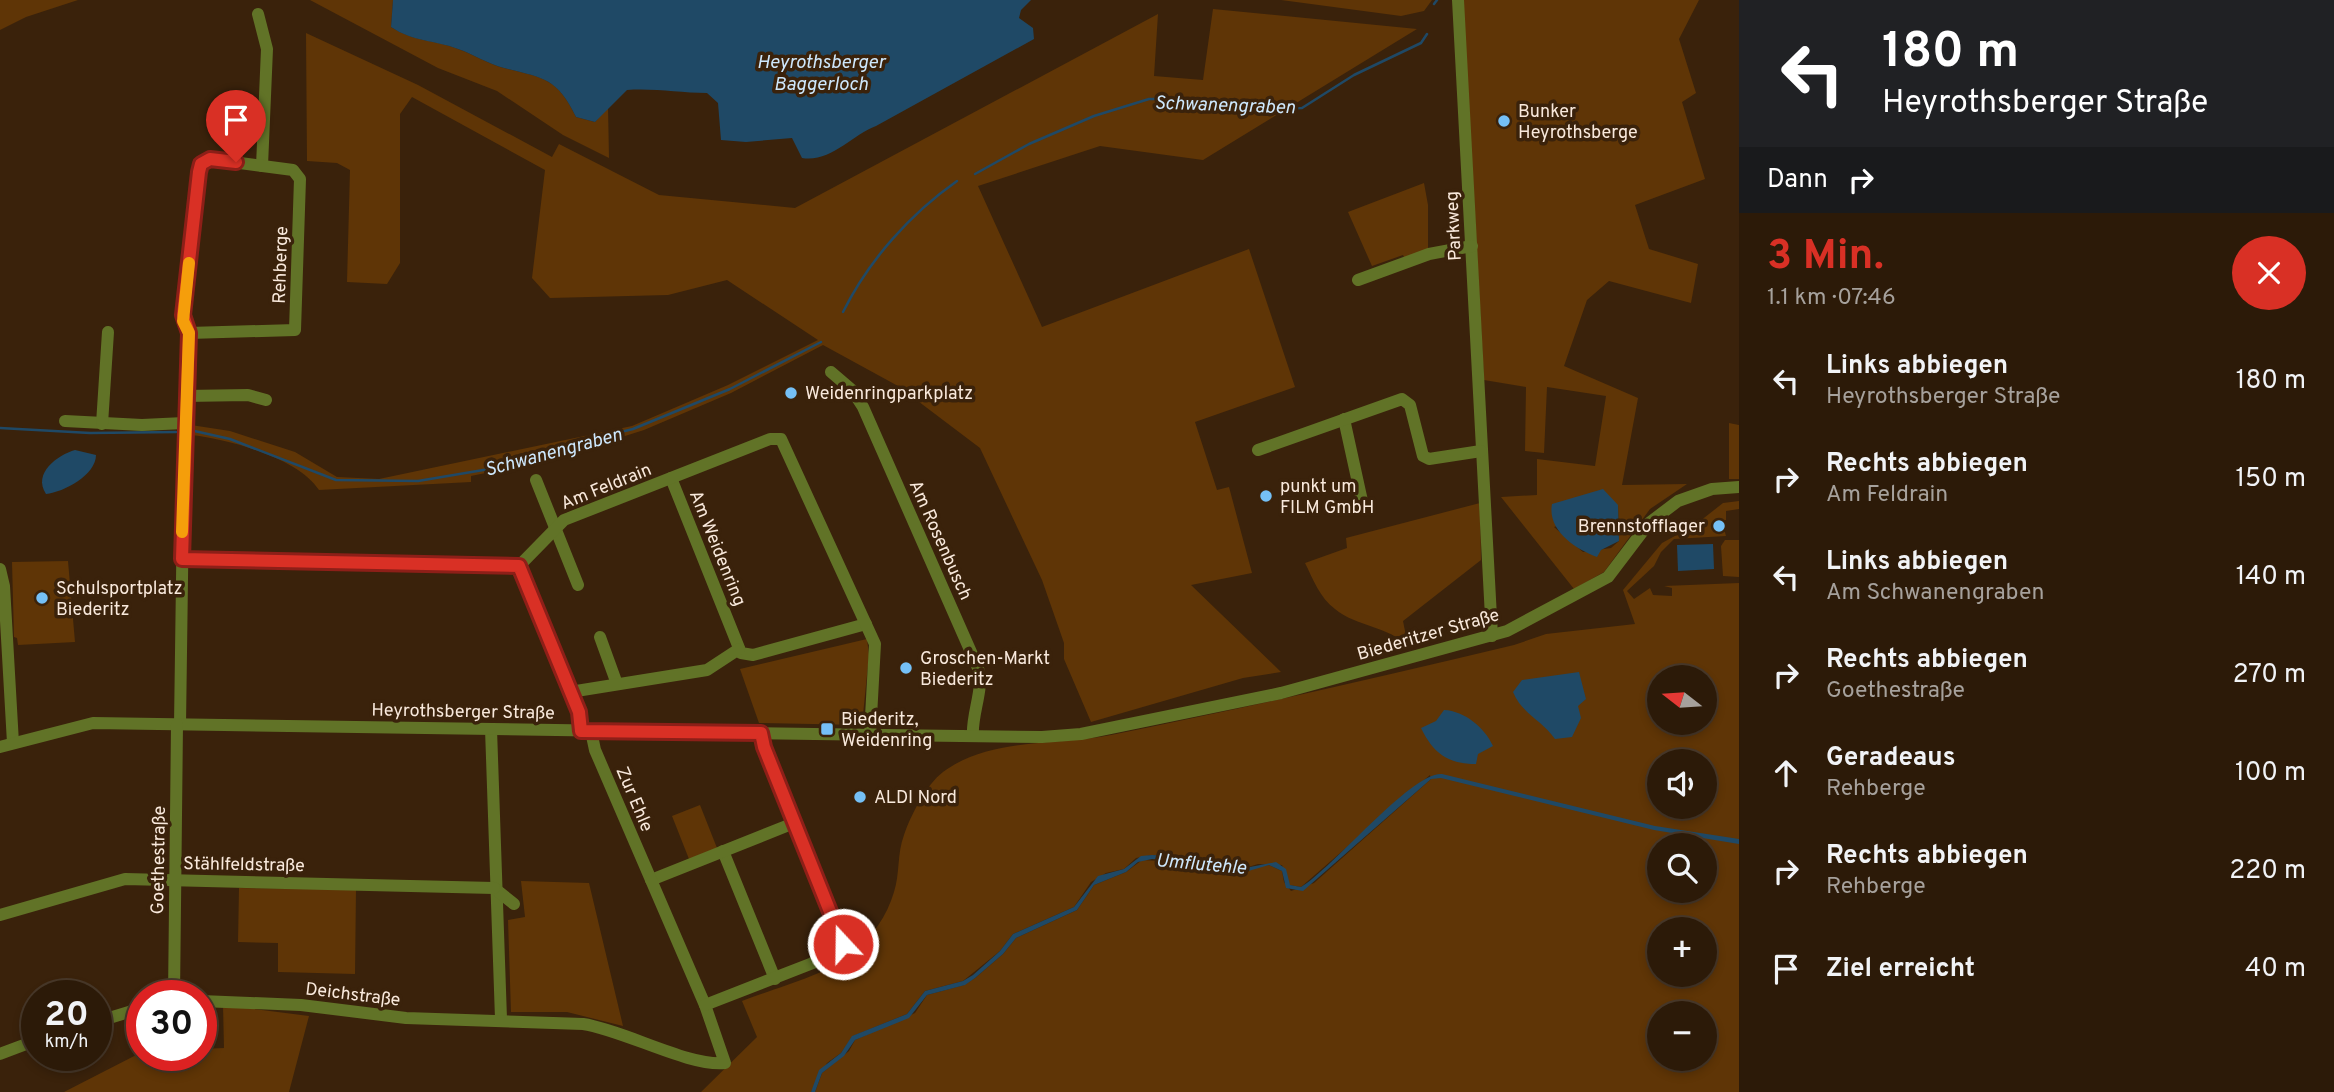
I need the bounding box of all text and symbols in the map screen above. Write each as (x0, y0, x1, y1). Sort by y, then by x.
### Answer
text: 180 m (1882, 23, 2019, 85)
icon: left (1767, 28, 1858, 119)
water label: Heyrothsberger Baggerloch (757, 51, 887, 97)
text: Heyrothsberger Straße (1882, 84, 2208, 124)
pin (206, 90, 266, 162)
water label: Schwanengraben (1154, 92, 1296, 120)
icon: arrive (217, 101, 255, 139)
place label: Bunker Heyrothsberge (1518, 101, 1638, 145)
marker: Bunker Heyrothsberge (1496, 113, 1512, 129)
icon: right (1842, 161, 1880, 199)
text: Dann (1767, 164, 1828, 197)
street label: Parkweg (1441, 191, 1468, 261)
street label: Rehberge (269, 226, 294, 304)
text: 3 Min. (1767, 231, 1884, 284)
button: close (2232, 236, 2306, 310)
text: 1.1 km · 07:46 (1767, 284, 1896, 313)
text: Links abbiegen (1826, 350, 2008, 383)
icon: left (1767, 362, 1805, 400)
text: 180 m (2236, 365, 2306, 398)
place label: Weidenringparkplatz (805, 383, 973, 406)
text: Heyrothsberger Straße (1826, 383, 2060, 412)
marker: Weidenringparkplatz (783, 385, 799, 401)
water label: Schwanengraben (482, 423, 625, 483)
text: Rechts abbiegen (1826, 448, 2028, 481)
street label: Am Feldrain (558, 459, 655, 516)
icon: right (1767, 460, 1805, 498)
text: 150 m (2235, 463, 2306, 496)
place label: punkt um FILM GmbH (1280, 476, 1374, 520)
street label: Am Rosenbusch (903, 477, 976, 604)
text: Am Feldrain (1826, 481, 1948, 510)
street label: Am Weidenring (683, 487, 750, 610)
marker: punkt um FILM GmbH (1258, 488, 1274, 504)
place label: Brennstofflager (1578, 516, 1705, 539)
marker: Brennstofflager (1711, 518, 1727, 534)
text: Links abbiegen (1826, 546, 2008, 579)
icon: left (1767, 558, 1805, 596)
text: 140 m (2236, 561, 2306, 594)
place label: Schulsportplatz Biederitz (56, 578, 182, 622)
text: Am Schwanengraben (1826, 579, 2044, 608)
marker: Schulsportplatz Biederitz (34, 590, 50, 606)
street label: Biederitzer Straße (1355, 604, 1502, 667)
text: Rechts abbiegen (1826, 644, 2028, 677)
place label: Groschen-Markt Biederitz (920, 648, 1050, 692)
icon: right (1767, 656, 1805, 694)
text: 270 m (2233, 659, 2306, 692)
marker: Groschen-Markt Biederitz (898, 660, 914, 676)
north arrow (1647, 665, 1717, 735)
map controls (1647, 665, 1717, 1071)
text: Goethestraße (1826, 677, 1965, 706)
street label: Heyrothsberger Straße (371, 699, 555, 726)
place label: Biederitz, Weidenring (841, 709, 932, 753)
marker: Biederitz, Weidenring (819, 721, 835, 737)
text: Geradeaus (1826, 742, 1955, 775)
button: sound (1647, 749, 1717, 819)
icon: ahead (1767, 754, 1805, 792)
text: 100 m (2235, 757, 2306, 790)
street label: Zur Ehle (610, 764, 658, 836)
text: Rehberge (1826, 775, 1926, 804)
place label: ALDI Nord (874, 787, 957, 810)
marker: ALDI Nord (852, 789, 868, 805)
street label: Goethestraße (147, 806, 172, 915)
button: search (1647, 833, 1717, 903)
text: Rechts abbiegen (1826, 840, 2028, 873)
water label: Umflutehle (1155, 849, 1247, 881)
icon: right (1767, 852, 1805, 890)
street label: Stählfeldstraße (183, 853, 305, 878)
text: 220 m (2229, 855, 2306, 888)
text: Rehberge (1826, 873, 1926, 902)
position arrow (806, 907, 880, 981)
button: + (1647, 917, 1717, 987)
icon: arrive (1767, 950, 1805, 988)
text: Ziel erreicht (1826, 953, 1975, 986)
text: 40 m (2245, 953, 2306, 986)
street label: Deichstraße (304, 978, 402, 1013)
speed limit sign: 30 (126, 980, 217, 1071)
text: 20 (44, 994, 89, 1038)
button: − (1647, 1001, 1717, 1071)
text: km/h (45, 1031, 88, 1054)

